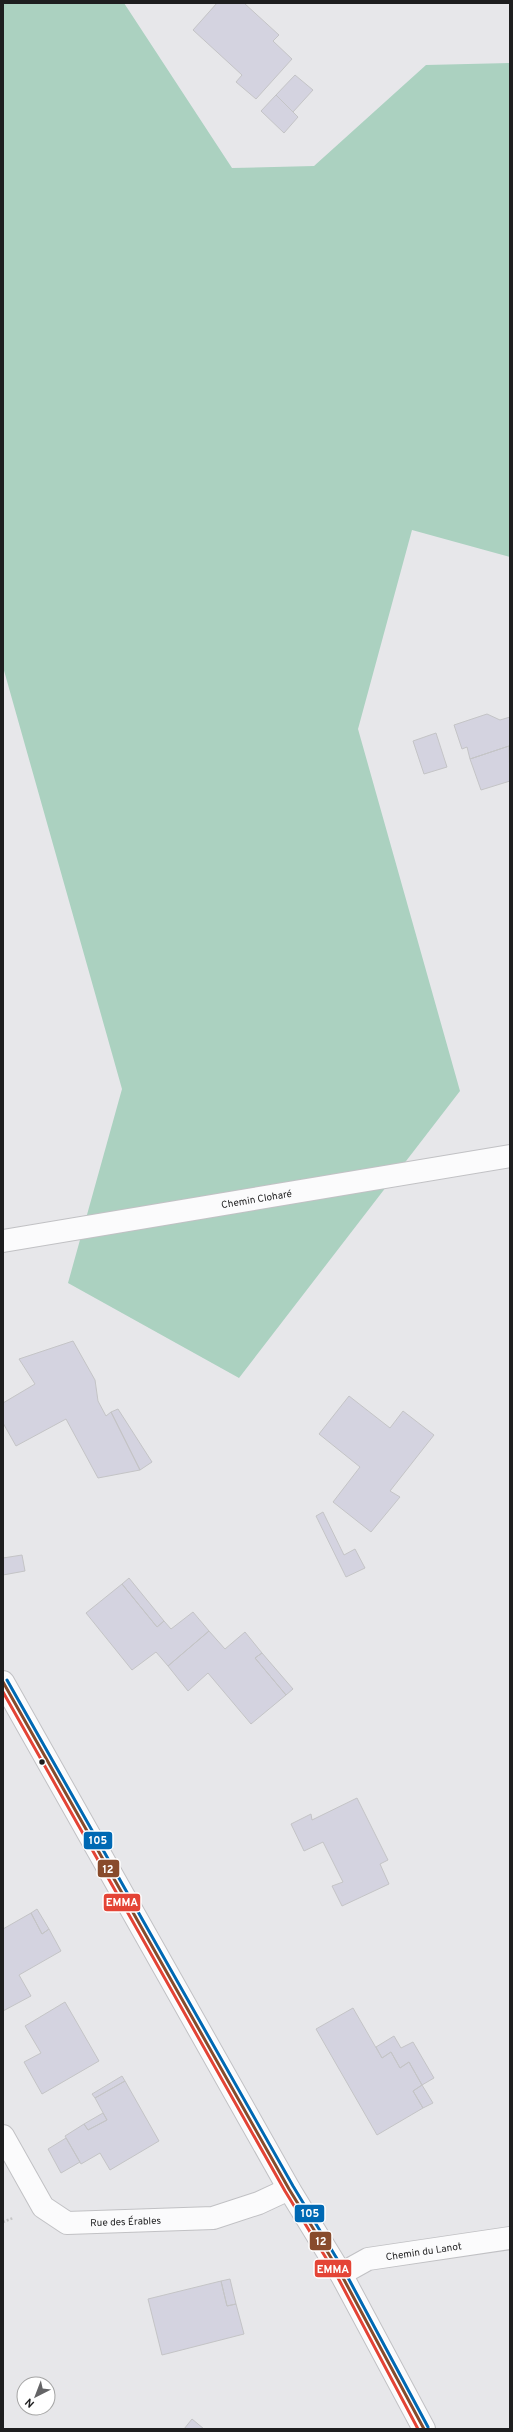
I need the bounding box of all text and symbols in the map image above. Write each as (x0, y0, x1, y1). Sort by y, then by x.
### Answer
street label: Chemin Cloharé (220, 1188, 293, 1212)
unlabelled marker (37, 1757, 47, 1767)
line badge: 105 (83, 1831, 113, 1850)
text: 105 (89, 1834, 107, 1848)
line badge: 12 (97, 1859, 120, 1878)
text: 12 (102, 1863, 114, 1877)
line badge: EMMA (103, 1893, 141, 1912)
text: EMMA (106, 1896, 138, 1910)
line badge: 105 (294, 2204, 325, 2223)
text: 105 (301, 2207, 319, 2221)
street label: Rue des Érables (90, 2215, 162, 2230)
line badge: 12 (309, 2231, 332, 2251)
text: 12 (315, 2235, 327, 2249)
street label: Chemin du Lanot (385, 2240, 463, 2264)
line badge: EMMA (314, 2259, 352, 2278)
text: EMMA (317, 2263, 349, 2277)
north arrow (16, 2376, 56, 2416)
text: N (22, 2395, 38, 2411)

